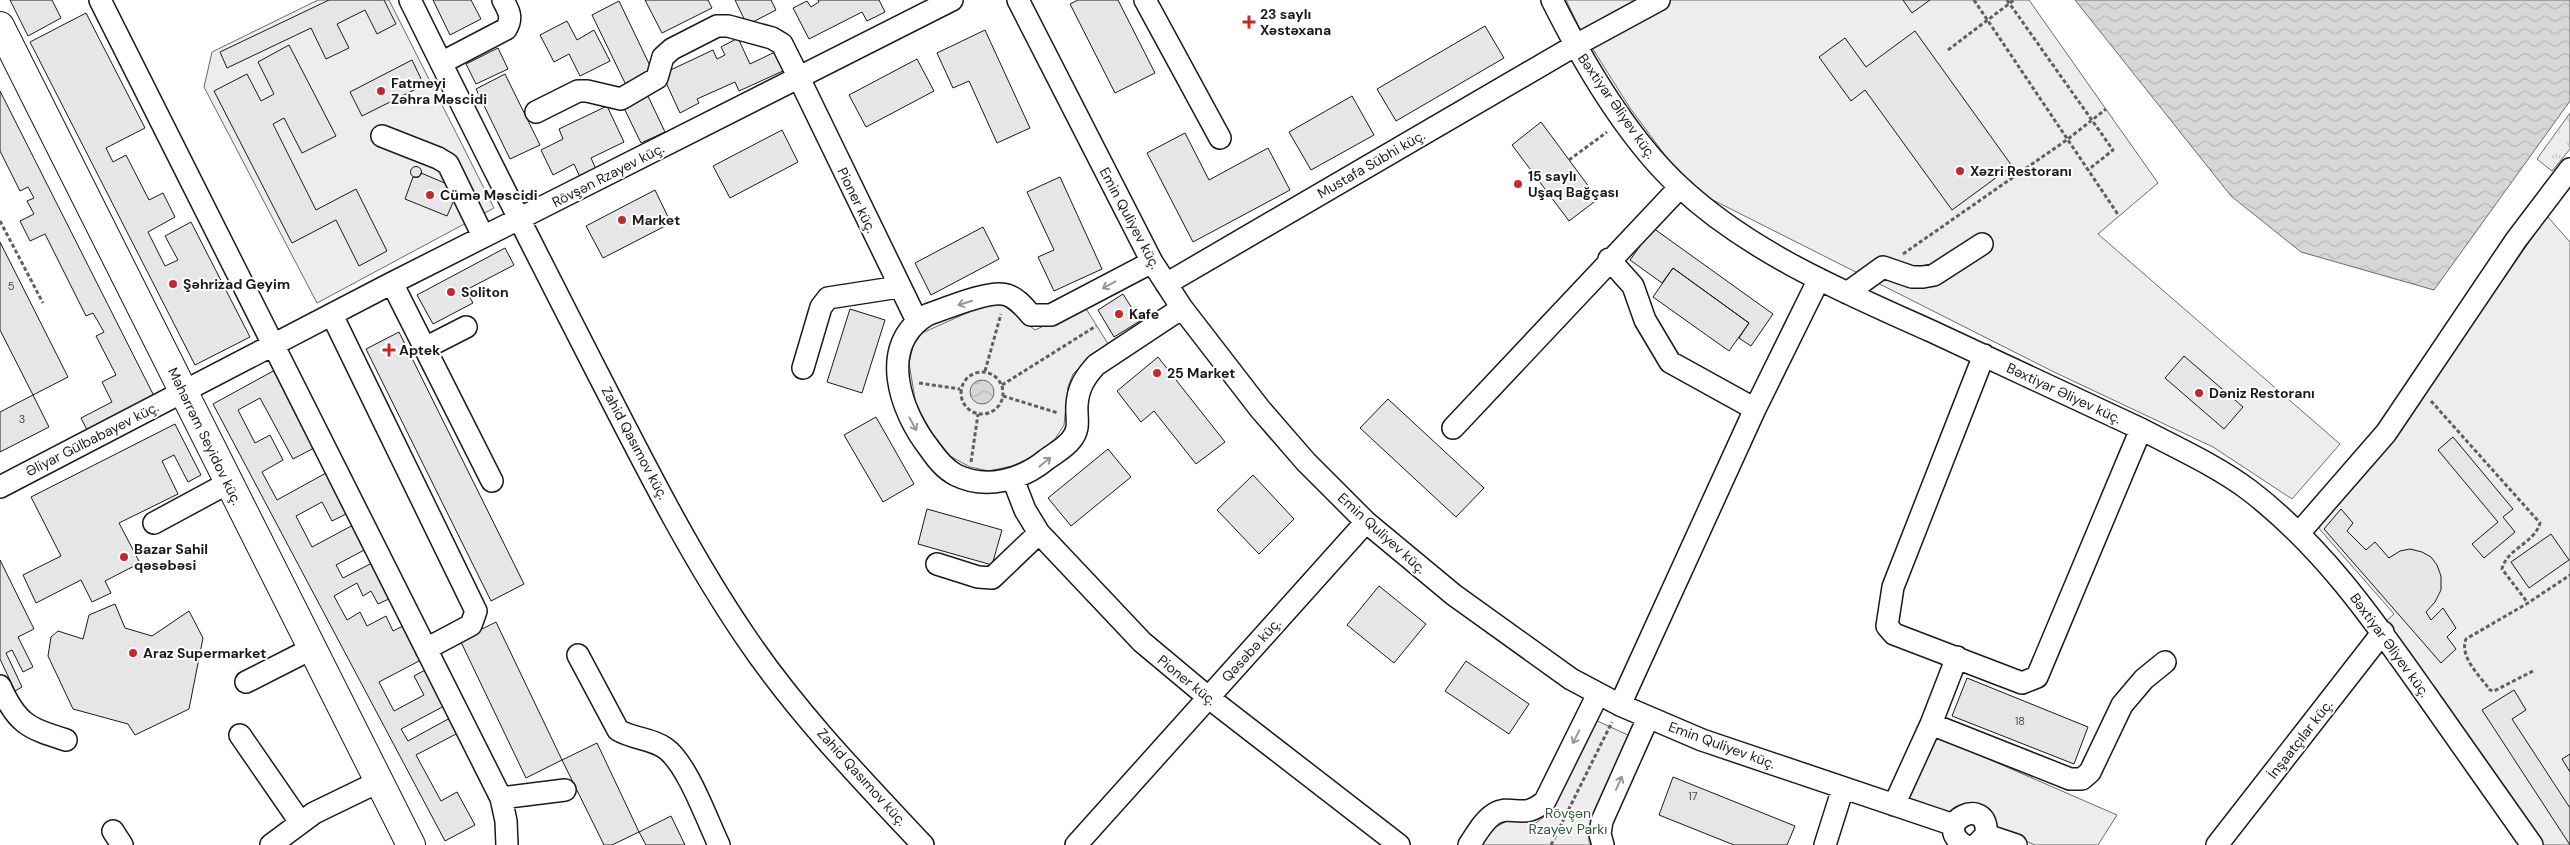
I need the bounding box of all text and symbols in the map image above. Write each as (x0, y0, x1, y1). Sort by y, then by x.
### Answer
place label: 23 saylı Xəstəxana (1260, 5, 1331, 39)
marker: 23 saylı Xəstəxana (1242, 15, 1256, 29)
street label: Bəxtiyar Əliyev küç. (1574, 50, 1660, 162)
place label: Fatmeyi Zəhra Məscidi (391, 74, 487, 108)
marker: Fatmeyi Zəhra Məscidi (375, 85, 387, 97)
street label: Mustafa Sübhi küç. (1314, 126, 1428, 202)
street label: Rövşən Rzayev küç. (549, 139, 667, 211)
place label: Xəzri Restoranı (1970, 162, 2072, 180)
street label: Pioner küç. (833, 164, 881, 236)
street label: Emin Quliyev küç. (1096, 164, 1164, 272)
marker: Xəzri Restoranı (1954, 165, 1966, 177)
place label: 15 saylı Uşaq Bağçası (1528, 167, 1619, 201)
marker: 15 saylı Uşaq Bağçası (1512, 178, 1524, 190)
place label: Cümə Məscidi (440, 186, 538, 204)
marker: Cümə Məscidi (424, 189, 436, 201)
place label: Market (632, 211, 680, 229)
marker: Market (616, 214, 628, 226)
place label: Şəhrizad Geyim (183, 275, 290, 293)
marker: Şəhrizad Geyim (167, 278, 179, 290)
house number: 5 (8, 279, 15, 293)
one-way arrow (1102, 280, 1117, 290)
place label: Soliton (461, 283, 509, 301)
marker: Soliton (445, 286, 457, 298)
one-way arrow (957, 298, 973, 308)
place label: Kafe (1129, 305, 1159, 323)
marker: Kafe (1113, 308, 1125, 320)
place label: Aptek (399, 341, 440, 359)
marker: Aptek (383, 344, 395, 356)
street label: Bəxtiyar Əliyev küç. (2004, 359, 2124, 428)
street label: Məhərrəm Seyidov küç. (164, 364, 246, 508)
place label: 25 Market (1167, 364, 1235, 382)
marker: 25 Market (1151, 367, 1163, 379)
street label: Zahid Qasımov küç. (598, 384, 672, 503)
place label: Dəniz Restoranı (2209, 384, 2315, 402)
marker: Dəniz Restoranı (2193, 387, 2205, 399)
street label: Əliyar Gülbabayev küç. (23, 398, 162, 480)
house number: 3 (19, 412, 25, 426)
one-way arrow (908, 416, 918, 431)
one-way arrow (1038, 456, 1051, 467)
street label: Emin Quliyev küç. (1334, 489, 1430, 578)
place label: Bazar Sahil qəsəbəsi (134, 540, 208, 574)
marker: Bazar Sahil qəsəbəsi (118, 551, 130, 563)
street label: Bəxtiyar Əliyev küç. (2346, 589, 2434, 701)
street label: Qəsəbə küç. (1218, 614, 1285, 686)
place label: Araz Supermarket (143, 644, 266, 662)
marker: Araz Supermarket (127, 647, 139, 659)
street label: Pioner küç. (1154, 651, 1220, 709)
street label: İnşaatçılar küç. (2264, 696, 2337, 782)
house number: 18 (2015, 714, 2025, 728)
street label: Emin Quliyev küç. (1666, 717, 1778, 773)
street label: Zahid Qasımov küç. (813, 724, 911, 830)
one-way arrow (1571, 730, 1581, 745)
one-way arrow (1614, 776, 1624, 791)
house number: 17 (1688, 789, 1698, 803)
park label: Rövşən Rzayev Parkı (1529, 804, 1607, 838)

